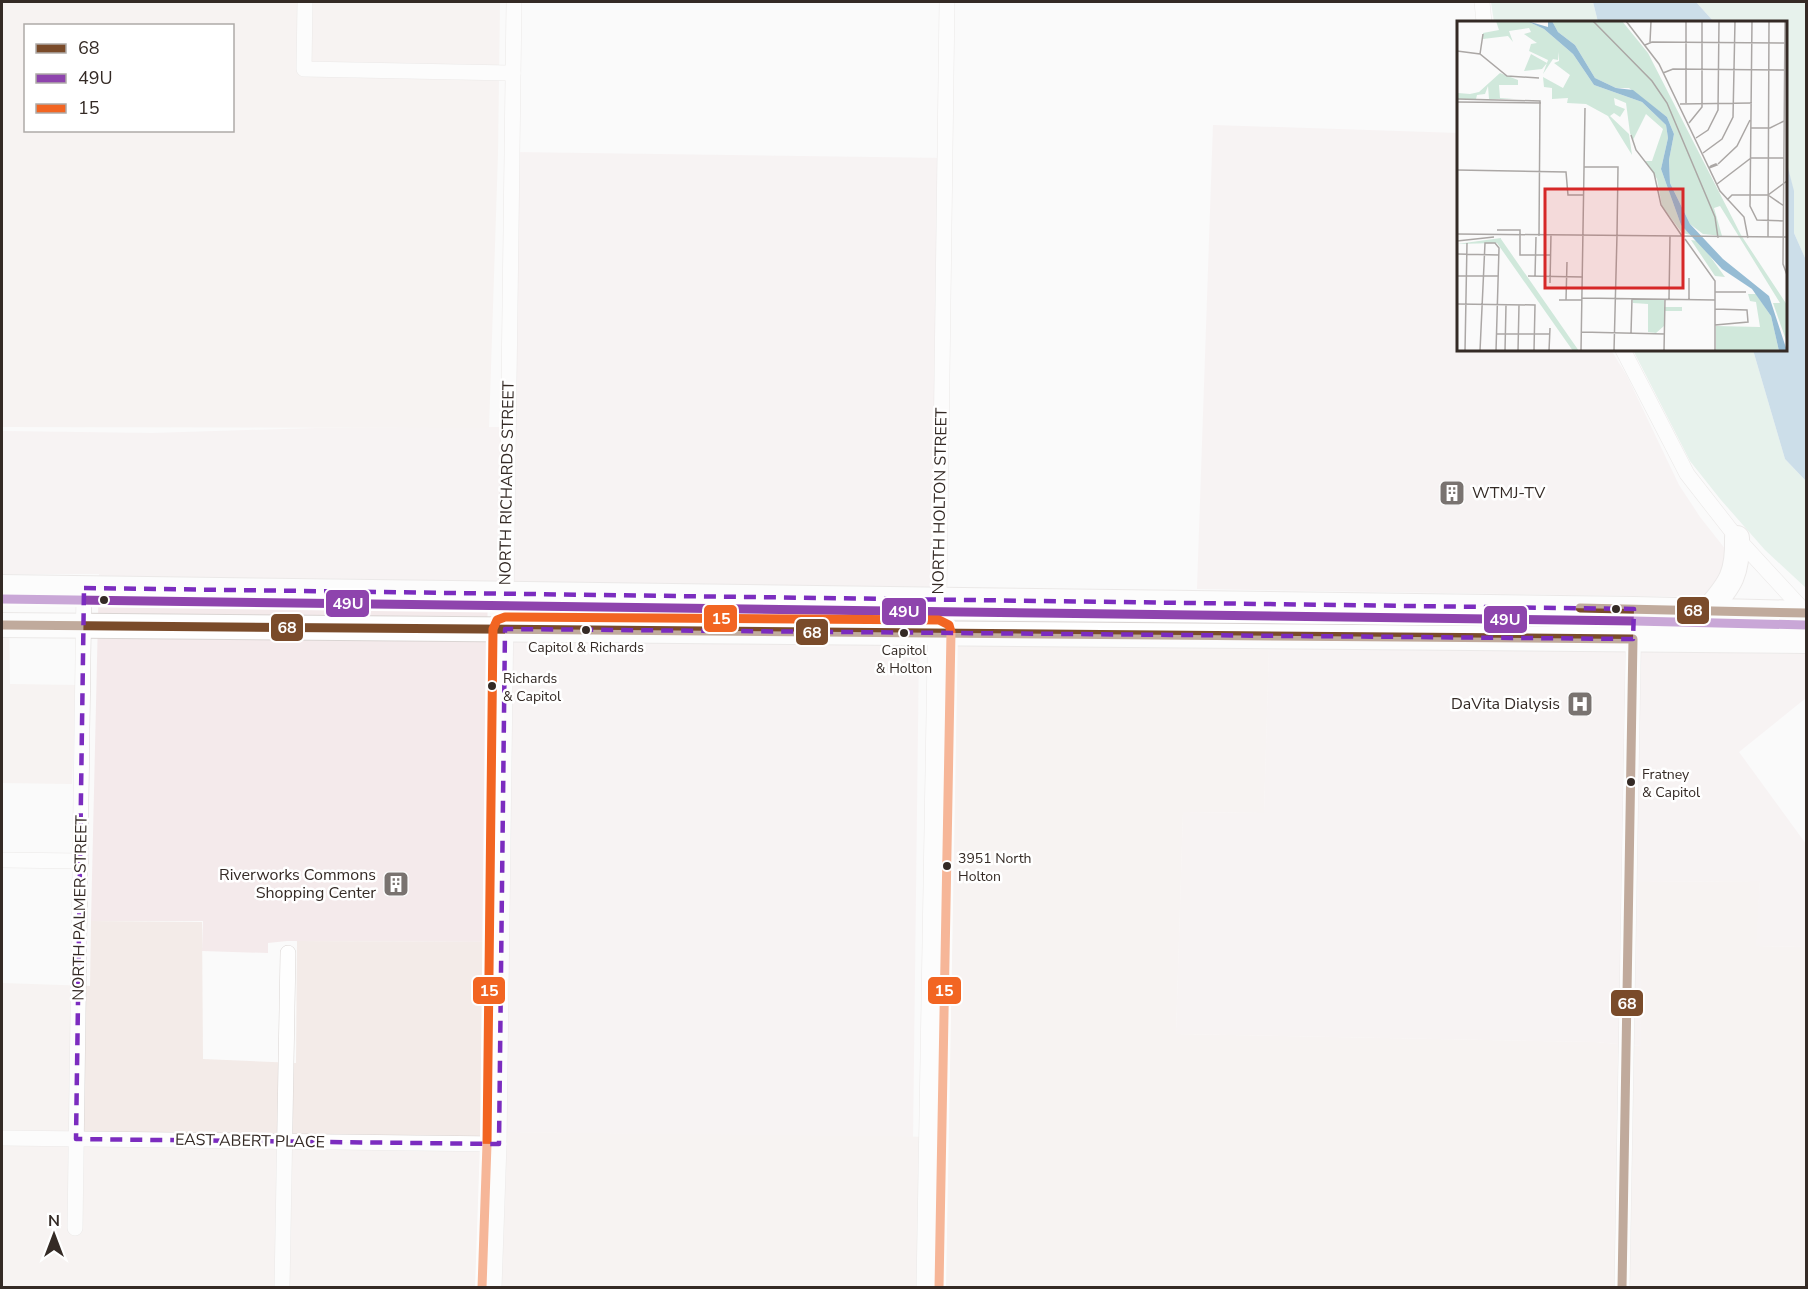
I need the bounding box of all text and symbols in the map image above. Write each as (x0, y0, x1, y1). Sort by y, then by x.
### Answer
inset map (1457, 21, 1787, 351)
legend (24, 24, 234, 132)
text: 68 (78, 36, 100, 60)
text: 49U (78, 66, 113, 90)
text: 15 (78, 96, 100, 120)
street label: NORTH RICHARDS STREET (494, 380, 520, 585)
street label: NORTH HOLTON STREET (927, 407, 953, 595)
building icon: WTMJ-TV (1437, 478, 1467, 508)
place label: WTMJ-TV (1472, 482, 1546, 504)
line badge: 49U (325, 589, 370, 618)
text: 49U (332, 593, 364, 615)
unlabelled marker (98, 594, 110, 606)
line badge: 68 (1676, 596, 1710, 625)
line badge: 49U (881, 597, 927, 626)
text: 68 (1683, 600, 1703, 622)
text: 49U (888, 601, 920, 623)
unlabelled marker (1610, 603, 1622, 615)
line badge: 15 (703, 604, 738, 633)
line badge: 49U (1483, 605, 1528, 634)
text: 15 (711, 608, 731, 630)
text: 49U (1489, 609, 1521, 631)
line badge: 68 (270, 613, 304, 642)
text: 68 (277, 617, 297, 639)
line badge: 68 (795, 618, 829, 646)
text: 68 (802, 622, 822, 644)
marker: Capitol & Richards (580, 624, 592, 636)
marker: Capitol & Holton (898, 627, 910, 639)
place label: Capitol & Richards (528, 638, 644, 657)
place label: Capitol & Holton (876, 641, 932, 678)
place label: Richards & Capitol (503, 669, 562, 706)
marker: Richards & Capitol (486, 680, 498, 692)
hospital icon: DaVita Dialysis (1565, 689, 1595, 719)
place label: DaVita Dialysis (1451, 693, 1560, 715)
place label: Fratney & Capitol (1642, 765, 1701, 802)
marker: Fratney & Capitol (1625, 776, 1637, 788)
street label: NORTH PALMER STREET (67, 815, 93, 1001)
place label: 3951 North Holton (958, 849, 1032, 886)
marker: 3951 North Holton (941, 860, 953, 872)
place label: Riverworks Commons Shopping Center (219, 864, 376, 904)
building icon: Riverworks Commons Shopping Center (381, 869, 411, 899)
line badge: 15 (472, 976, 506, 1005)
line badge: 15 (927, 976, 962, 1005)
text: 15 (479, 980, 499, 1002)
text: 15 (934, 980, 954, 1002)
line badge: 68 (1610, 989, 1644, 1017)
text: 68 (1617, 993, 1637, 1015)
street label: EAST ABERT PLACE (175, 1129, 325, 1153)
north arrow (24, 1205, 84, 1265)
text: N (48, 1210, 60, 1232)

